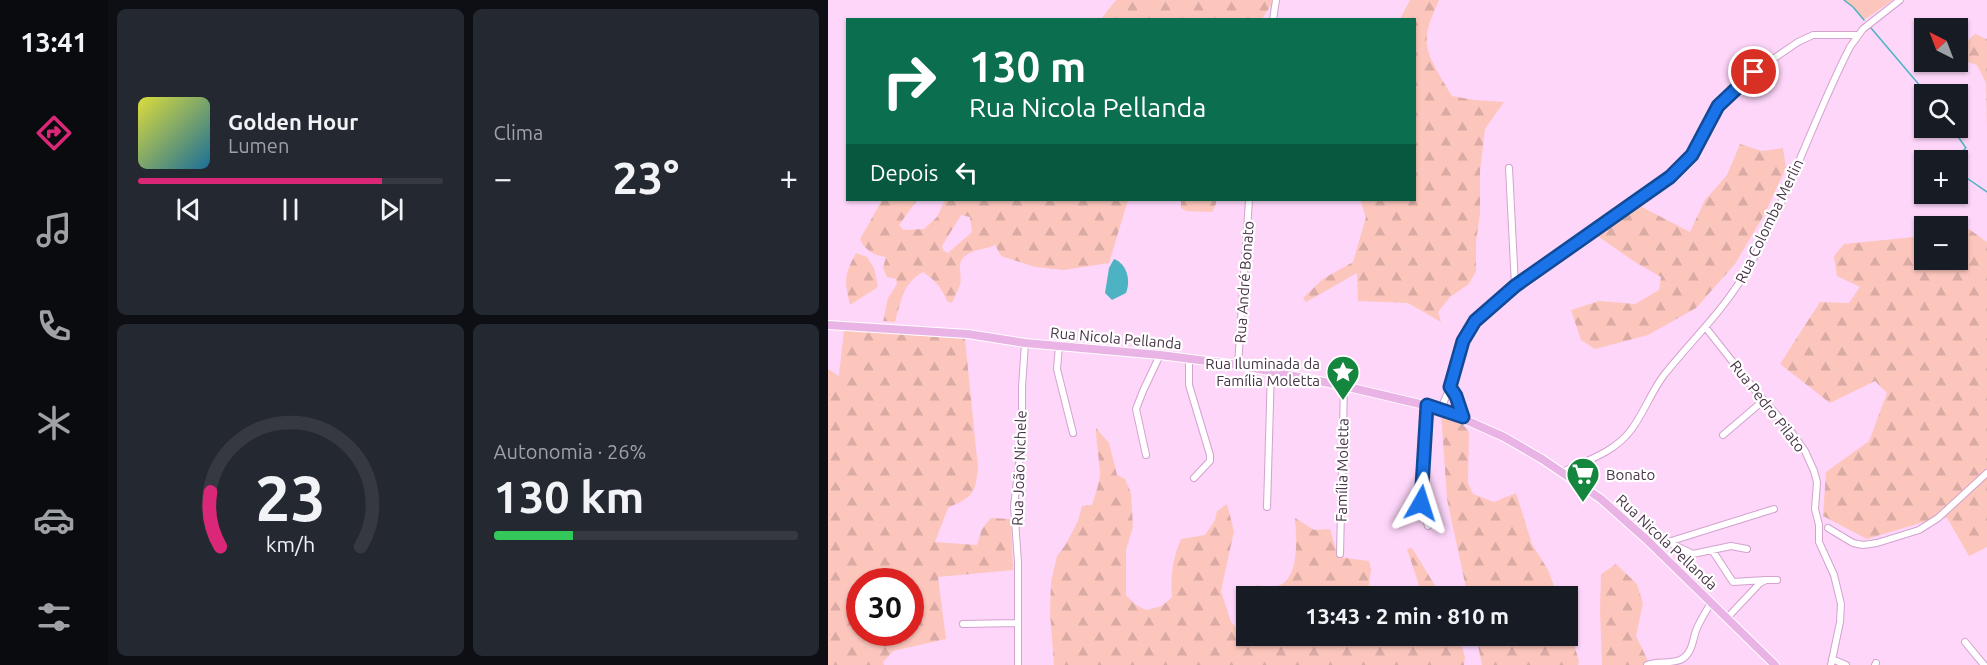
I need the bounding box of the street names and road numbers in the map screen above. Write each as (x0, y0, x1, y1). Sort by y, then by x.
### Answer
street label: Rua Colomba Merlin (1732, 156, 1806, 286)
street label: Rua André Bonato (1231, 220, 1257, 344)
street label: Rua Nicola Pellanda (1050, 324, 1182, 352)
street label: Rua Pedro Pilato (1727, 357, 1809, 455)
street label: Rua João Nichele (1008, 410, 1030, 526)
street label: Família Moletta (1333, 418, 1351, 522)
street label: Rua Nicola Pellanda (1613, 491, 1721, 593)

